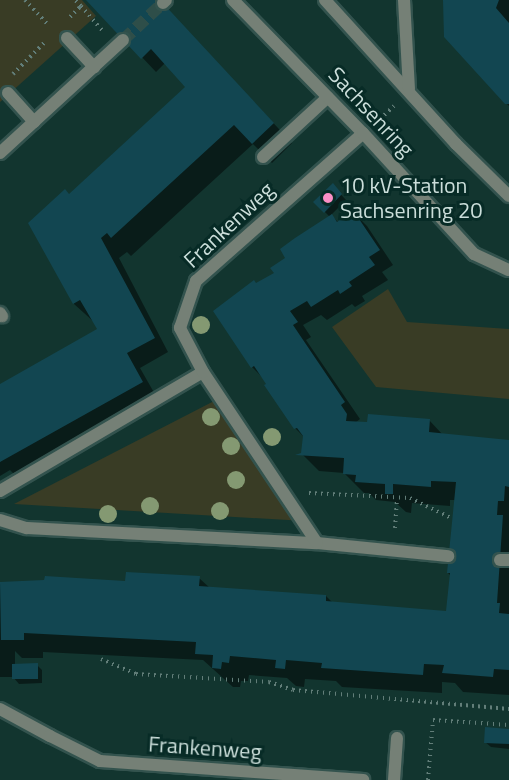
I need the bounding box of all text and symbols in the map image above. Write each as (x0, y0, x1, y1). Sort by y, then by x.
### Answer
street label: Sachsenring (323, 62, 419, 162)
place label: 10 kV-Station Sachsenring 20 (340, 172, 483, 224)
street label: Frankenweg (178, 177, 280, 273)
marker: 10 kV-Station Sachsenring 20 (321, 191, 335, 205)
street label: Frankenweg (147, 731, 263, 765)

